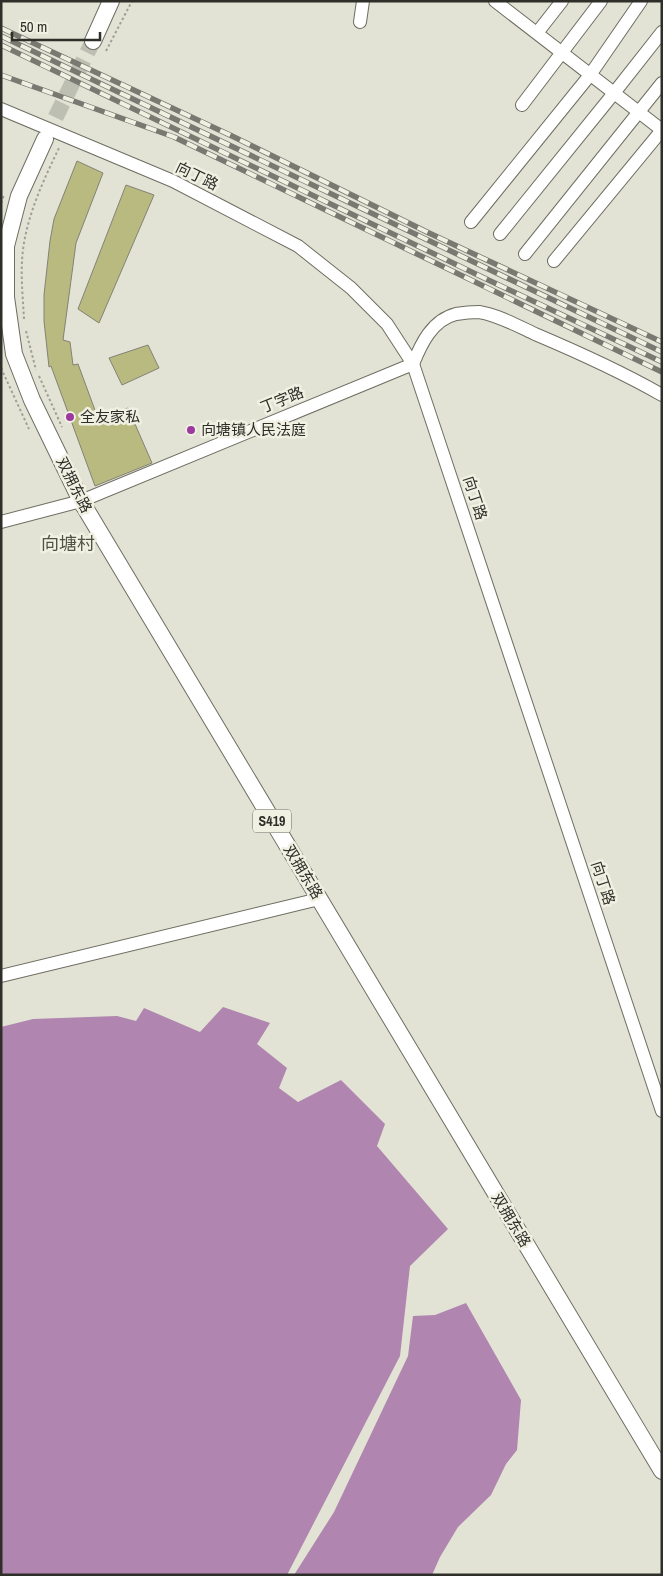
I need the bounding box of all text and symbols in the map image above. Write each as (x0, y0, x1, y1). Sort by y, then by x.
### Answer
scale bar (12, 10, 100, 42)
text: 50 m (20, 16, 47, 37)
street label: 向丁路 (172, 156, 222, 195)
street label: 丁字路 (257, 381, 307, 418)
place label: 全友家私 (80, 406, 140, 427)
marker: 全友家私 (64, 411, 76, 423)
place label: 向塘镇人民法庭 (201, 419, 306, 440)
marker: 向塘镇人民法庭 (185, 424, 197, 436)
street label: 双拥东路 (51, 453, 97, 516)
street label: 向丁路 (459, 473, 492, 522)
district label: 向塘村 (41, 531, 95, 556)
road number: S419 (253, 809, 291, 832)
street label: 双拥东路 (279, 841, 328, 903)
street label: 向丁路 (587, 858, 620, 907)
street label: 双拥东路 (487, 1189, 536, 1251)

